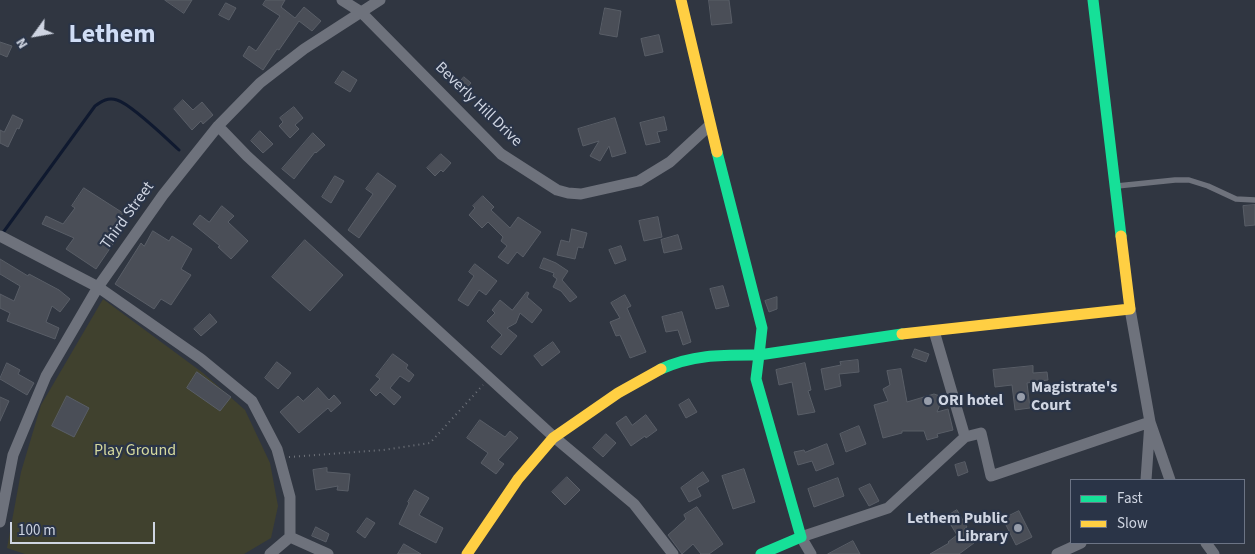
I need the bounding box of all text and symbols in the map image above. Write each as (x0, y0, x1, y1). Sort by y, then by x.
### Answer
north arrow (10, 10, 60, 60)
district label: Lethem (69, 20, 155, 52)
text: N (11, 34, 33, 52)
street label: Beverly Hill Drive (431, 59, 525, 151)
street label: Third Street (97, 178, 159, 254)
place label: Magistrate's Court (1031, 378, 1117, 416)
place label: ORI hotel (938, 391, 1003, 411)
marker: Magistrate's Court (1015, 391, 1027, 403)
marker: ORI hotel (922, 395, 934, 407)
park label: Play Ground (94, 441, 176, 461)
legend (1070, 479, 1245, 544)
text: Fast (1117, 488, 1143, 509)
place label: Lethem Public Library (907, 509, 1008, 547)
scale bar (12, 512, 158, 544)
text: Slow (1117, 513, 1148, 534)
text: 100 m (18, 520, 56, 541)
marker: Lethem Public Library (1012, 522, 1024, 534)

